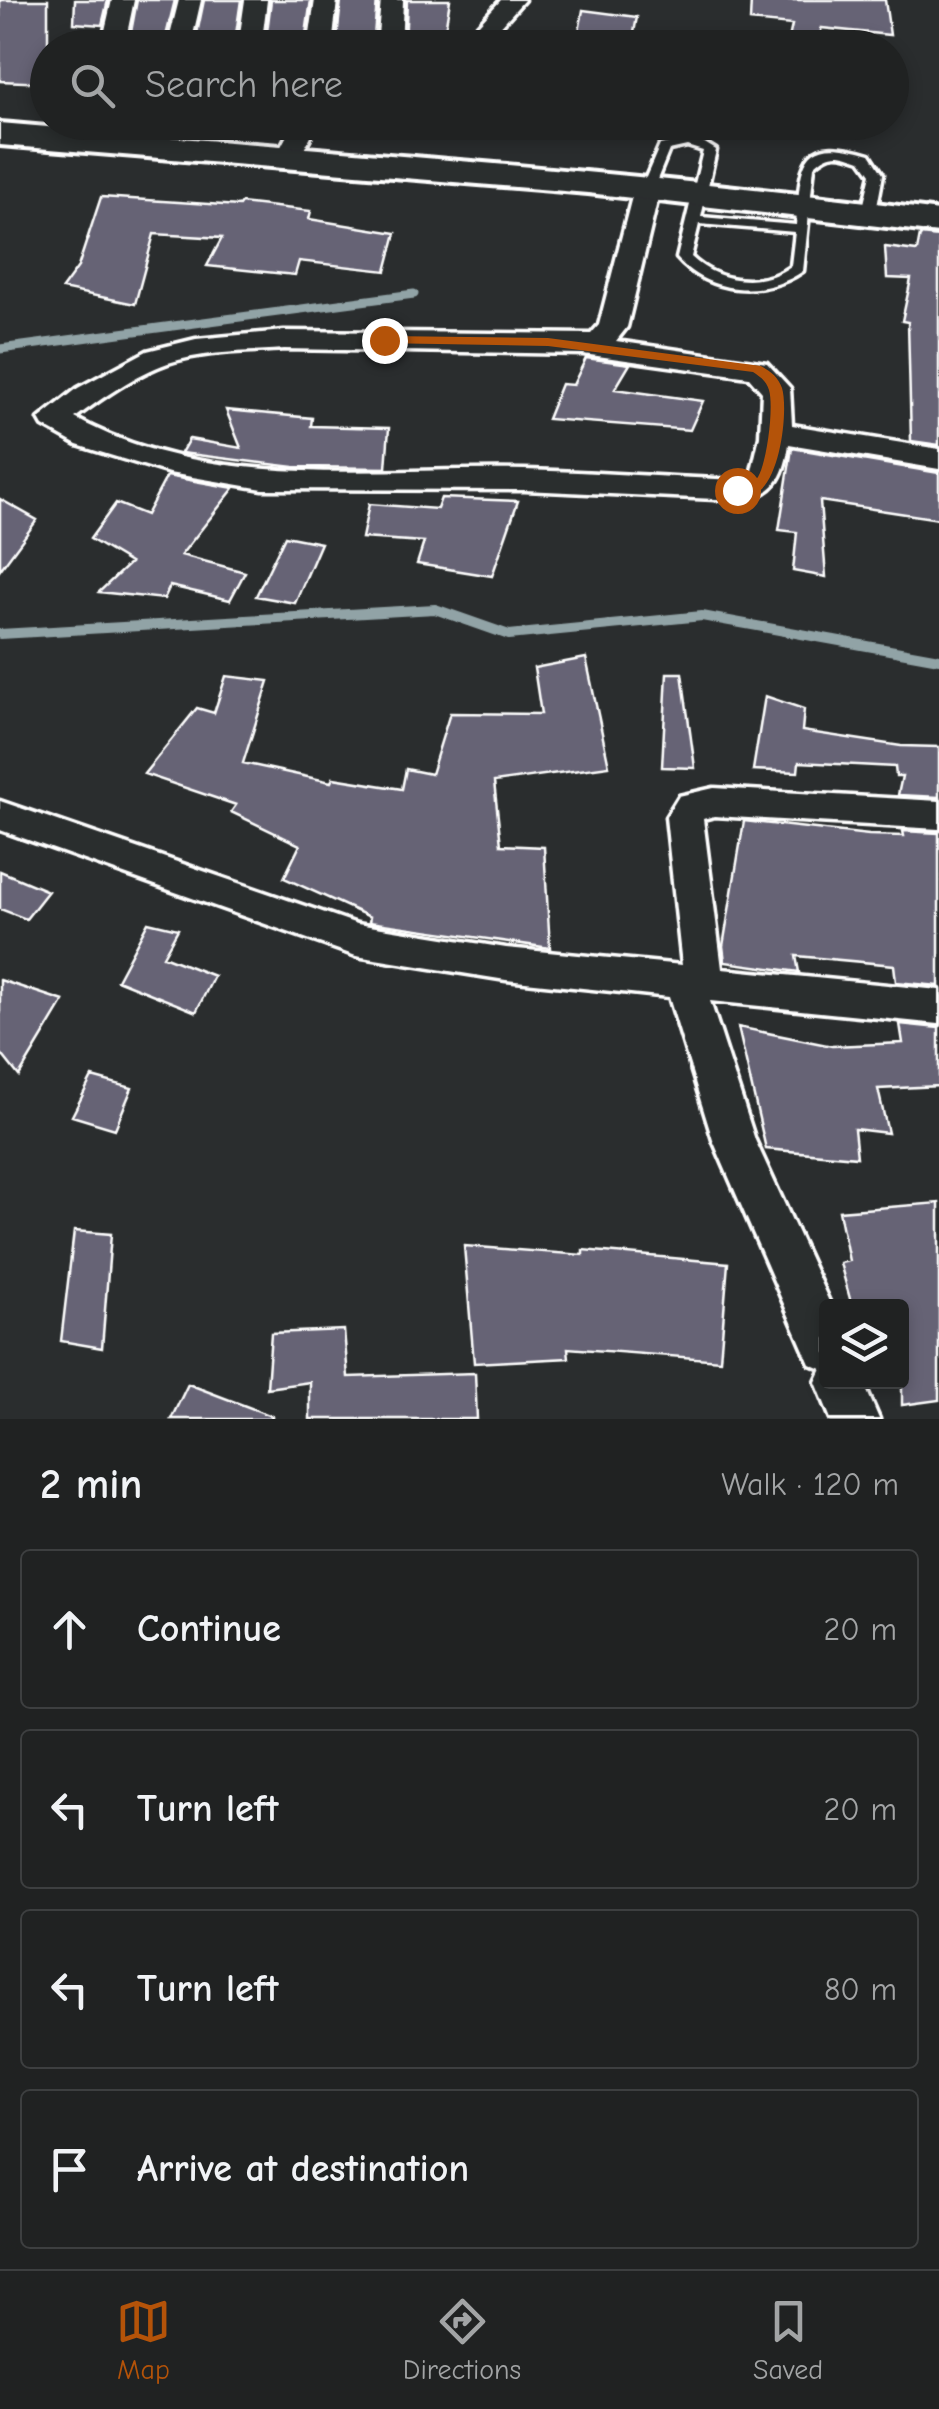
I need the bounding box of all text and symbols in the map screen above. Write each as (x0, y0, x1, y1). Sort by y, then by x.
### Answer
search box (30, 30, 909, 140)
icon: search (65, 58, 120, 113)
text: Search here (145, 63, 343, 107)
route end (362, 318, 408, 364)
route start (715, 468, 761, 514)
map controls (819, 1299, 909, 1389)
button: layers (819, 1299, 909, 1389)
text: 2 min (40, 1460, 142, 1509)
text: Walk · 120 m (721, 1466, 899, 1503)
icon: ahead (42, 1602, 97, 1657)
text: Continue (137, 1607, 281, 1651)
text: 20 m (824, 1611, 897, 1648)
icon: left (42, 1782, 97, 1837)
text: Turn left (137, 1787, 278, 1831)
text: 20 m (824, 1791, 897, 1828)
icon: left (42, 1962, 97, 2017)
text: Turn left (137, 1967, 278, 2011)
text: 80 m (824, 1971, 897, 2008)
icon: arrive (42, 2142, 97, 2197)
text: Arrive at destination (137, 2147, 469, 2191)
tab: Map (116, 2294, 171, 2386)
tab: Directions (403, 2294, 521, 2386)
tab: Saved (753, 2294, 823, 2386)

